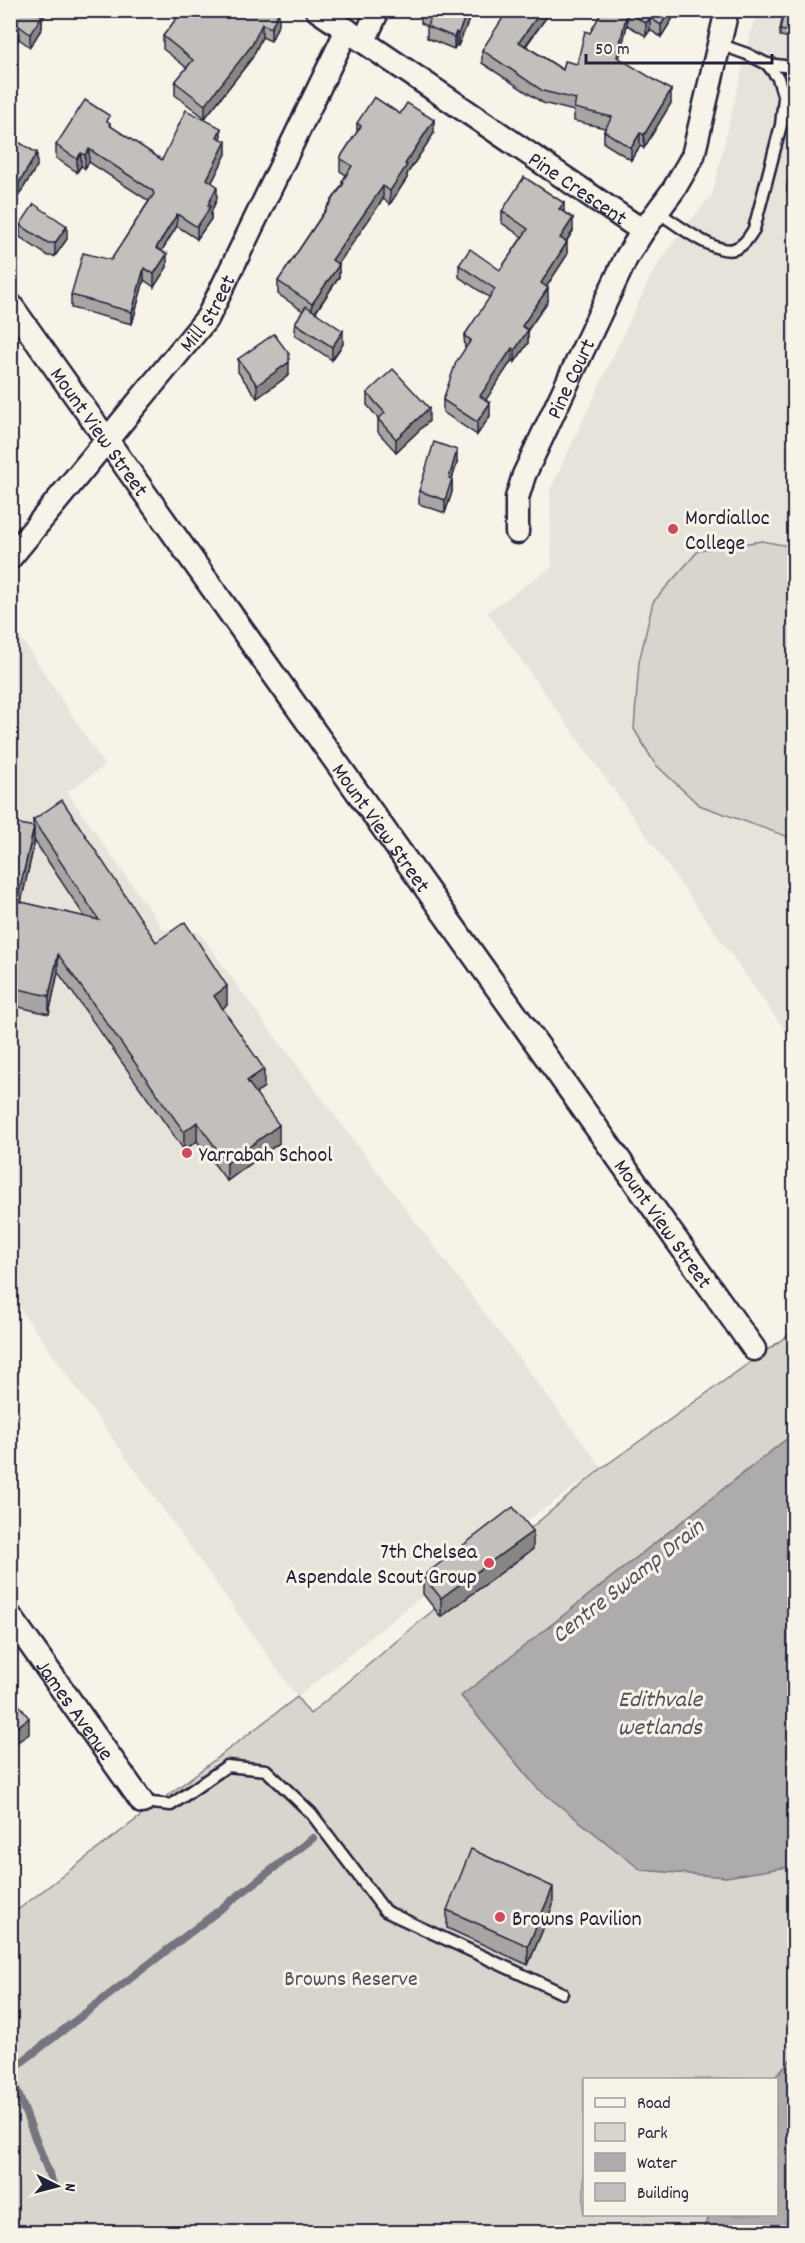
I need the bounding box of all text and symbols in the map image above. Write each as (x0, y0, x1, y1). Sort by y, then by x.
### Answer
scale bar (586, 27, 772, 65)
text: 50 m (595, 38, 630, 63)
street label: Pine Crescent (521, 145, 632, 235)
street label: Mill Street (173, 270, 245, 360)
street label: Pine Court (540, 334, 605, 425)
street label: Mount View Street (41, 362, 154, 504)
place label: Mordialloc College (685, 504, 770, 560)
marker: Mordialloc College (666, 522, 680, 536)
street label: Mount View Street (323, 758, 436, 900)
place label: Yarrabah School (199, 1141, 332, 1172)
marker: Yarrabah School (180, 1146, 194, 1160)
street label: Mount View Street (605, 1154, 718, 1296)
water label: Centre Swamp Drain (545, 1511, 713, 1653)
place label: 7th Chelsea Aspendale Scout Group (285, 1538, 478, 1594)
marker: 7th Chelsea Aspendale Scout Group (482, 1556, 496, 1570)
street label: James Avenue (26, 1654, 120, 1768)
water label: Edithvale wetlands (618, 1684, 703, 1746)
place label: Browns Pavilion (512, 1905, 642, 1936)
marker: Browns Pavilion (493, 1910, 507, 1924)
park label: Browns Reserve (284, 1965, 418, 1996)
legend (583, 2078, 778, 2216)
text: Road (637, 2092, 671, 2117)
text: Park (637, 2122, 668, 2147)
text: Water (637, 2152, 677, 2177)
north arrow (27, 2156, 87, 2216)
text: N (58, 2182, 81, 2193)
text: Building (637, 2182, 689, 2207)

